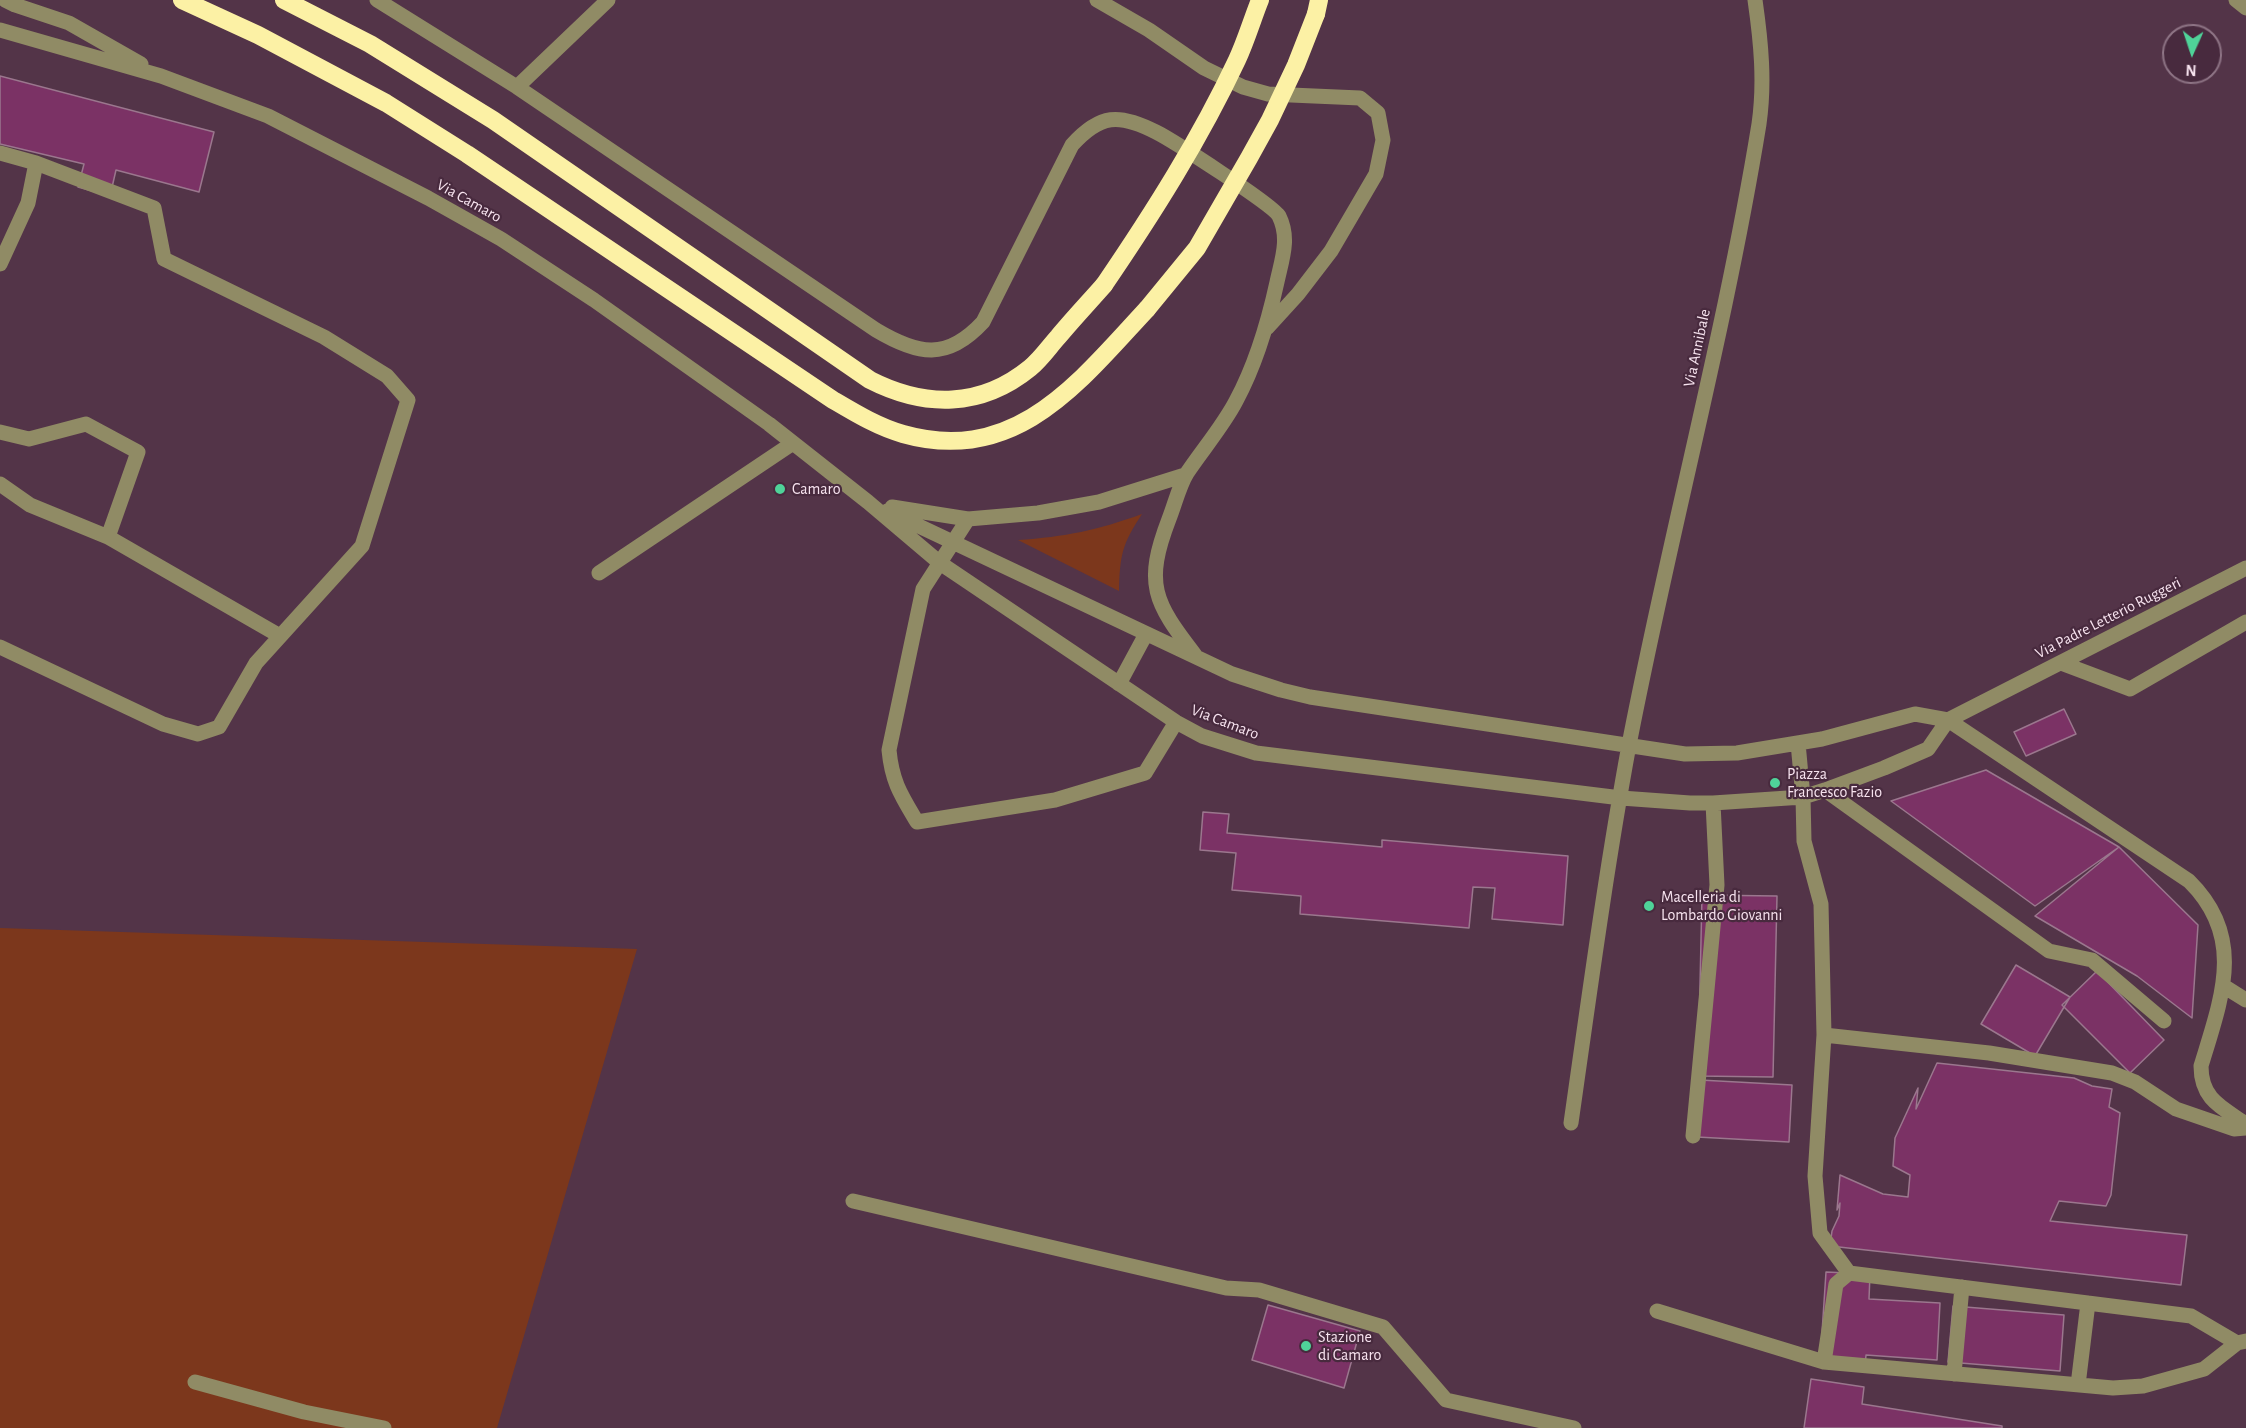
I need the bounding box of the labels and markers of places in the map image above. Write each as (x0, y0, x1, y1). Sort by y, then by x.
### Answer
place label: Camaro (792, 479, 841, 499)
marker: Camaro (773, 482, 787, 496)
place label: Piazza Francesco Fazio (1787, 764, 1882, 802)
marker: Piazza Francesco Fazio (1768, 776, 1782, 790)
place label: Macelleria di Lombardo Giovanni (1661, 887, 1782, 925)
marker: Macelleria di Lombardo Giovanni (1642, 899, 1656, 913)
place label: Stazione di Camaro (1318, 1327, 1381, 1365)
marker: Stazione di Camaro (1299, 1339, 1313, 1353)

